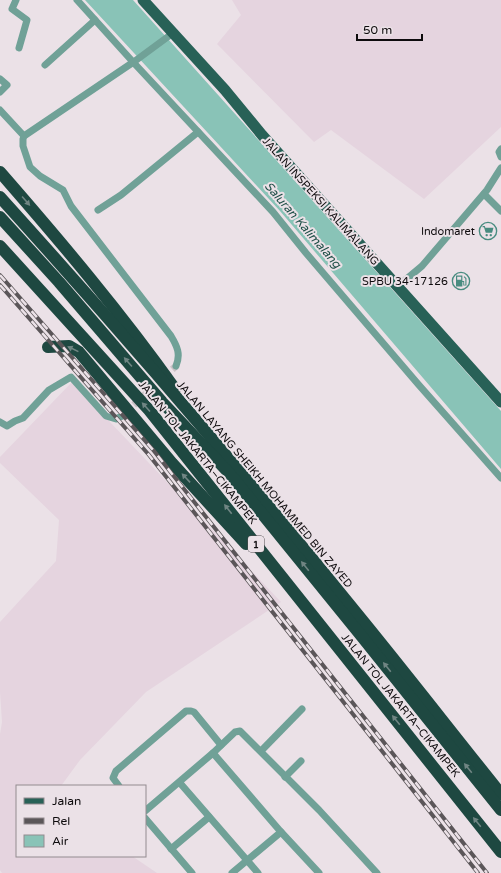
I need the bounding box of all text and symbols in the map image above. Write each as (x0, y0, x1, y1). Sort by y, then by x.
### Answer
scale bar (357, 16, 422, 42)
text: 50 m (363, 23, 392, 37)
street label: JALAN INSPEKSI KALIMALANG (260, 135, 382, 268)
water label: Saluran Kalimalang (262, 179, 345, 272)
one-way arrow (21, 196, 30, 207)
supermarket icon: Indomaret (478, 221, 498, 241)
place label: Indomaret (421, 225, 475, 238)
fuel station icon: SPBU 34-17126 (451, 271, 471, 291)
place label: SPBU 34-17126 (362, 275, 448, 288)
one-way arrow (67, 346, 78, 352)
one-way arrow (123, 357, 132, 367)
street label: JALAN TOL JAKARTA–CIKAMPEK (136, 378, 260, 527)
street label: JALAN LAYANG SHEIKH MOHAMMED BIN ZAYED (174, 378, 355, 590)
one-way arrow (142, 402, 151, 413)
one-way arrow (181, 472, 190, 483)
one-way arrow (223, 503, 232, 514)
road number: 1 (248, 536, 264, 552)
one-way arrow (300, 560, 309, 571)
street label: JALAN TOL JAKARTA–CIKAMPEK (339, 631, 463, 780)
one-way arrow (382, 661, 391, 672)
one-way arrow (391, 715, 400, 726)
one-way arrow (464, 763, 472, 774)
legend (16, 785, 146, 857)
text: Jalan (52, 794, 81, 808)
text: Rel (52, 814, 70, 828)
one-way arrow (472, 816, 481, 827)
text: Air (52, 834, 69, 848)

